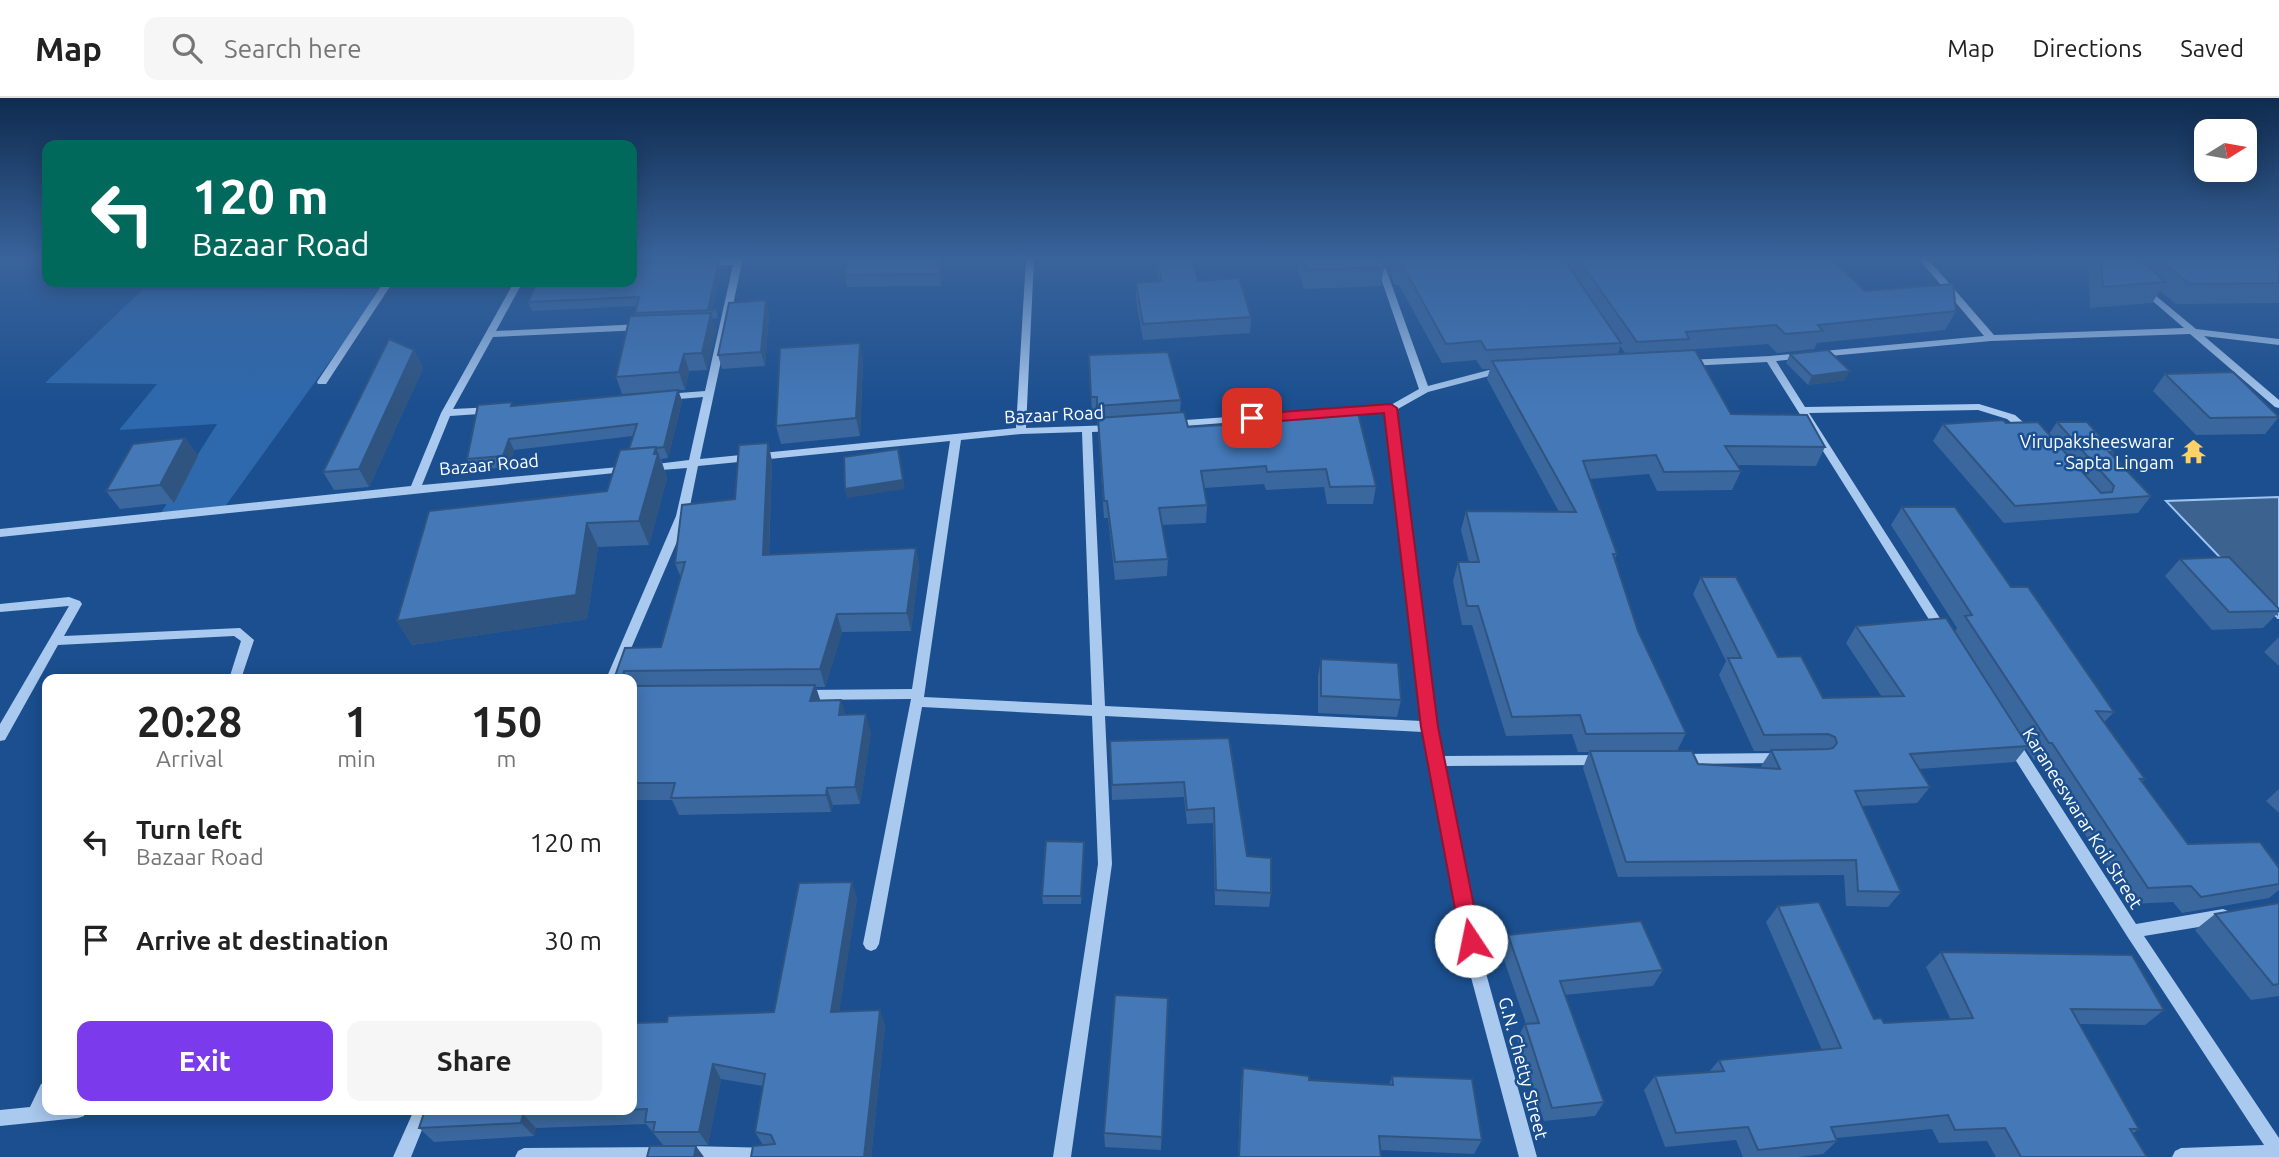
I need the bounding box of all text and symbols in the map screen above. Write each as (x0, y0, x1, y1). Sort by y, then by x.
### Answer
search box (144, 17, 634, 80)
icon: search (168, 29, 206, 67)
text: Map (35, 30, 102, 67)
text: Search here (224, 34, 362, 63)
text: Map (1947, 35, 1994, 62)
text: Directions (2032, 35, 2142, 62)
text: Saved (2180, 35, 2244, 62)
north arrow (2194, 119, 2258, 182)
map controls (2194, 119, 2257, 182)
icon: left (77, 168, 168, 259)
text: 120 m (192, 168, 329, 223)
text: Bazaar Road (192, 226, 370, 262)
pin (1222, 388, 1282, 448)
icon: arrive (1233, 399, 1271, 437)
street label: Bazaar Road (1004, 401, 1104, 427)
place label: Virupaksheeswarar - Sapta Lingam (2020, 431, 2174, 472)
temple icon: Virupaksheeswarar - Sapta Lingam (2180, 437, 2208, 465)
street label: Bazaar Road (438, 450, 540, 478)
text: 20:28 (137, 698, 242, 745)
text: 1 (345, 698, 368, 745)
text: 150 (471, 698, 542, 745)
street label: Karaneeswarar Koil Street (2019, 724, 2147, 912)
text: Arrival (156, 746, 223, 771)
text: min (337, 746, 376, 771)
text: m (496, 746, 516, 771)
text: Turn left (136, 815, 242, 844)
icon: left (77, 823, 115, 861)
text: 120 m (530, 828, 602, 857)
text: Bazaar Road (136, 844, 264, 869)
position arrow (1434, 904, 1508, 978)
icon: arrive (77, 921, 115, 959)
text: Arrive at destination (136, 926, 389, 955)
text: 30 m (544, 926, 602, 955)
street label: G.N. Chetty Street (1495, 995, 1553, 1141)
button: Exit (77, 1021, 333, 1101)
button: Share (347, 1021, 602, 1101)

